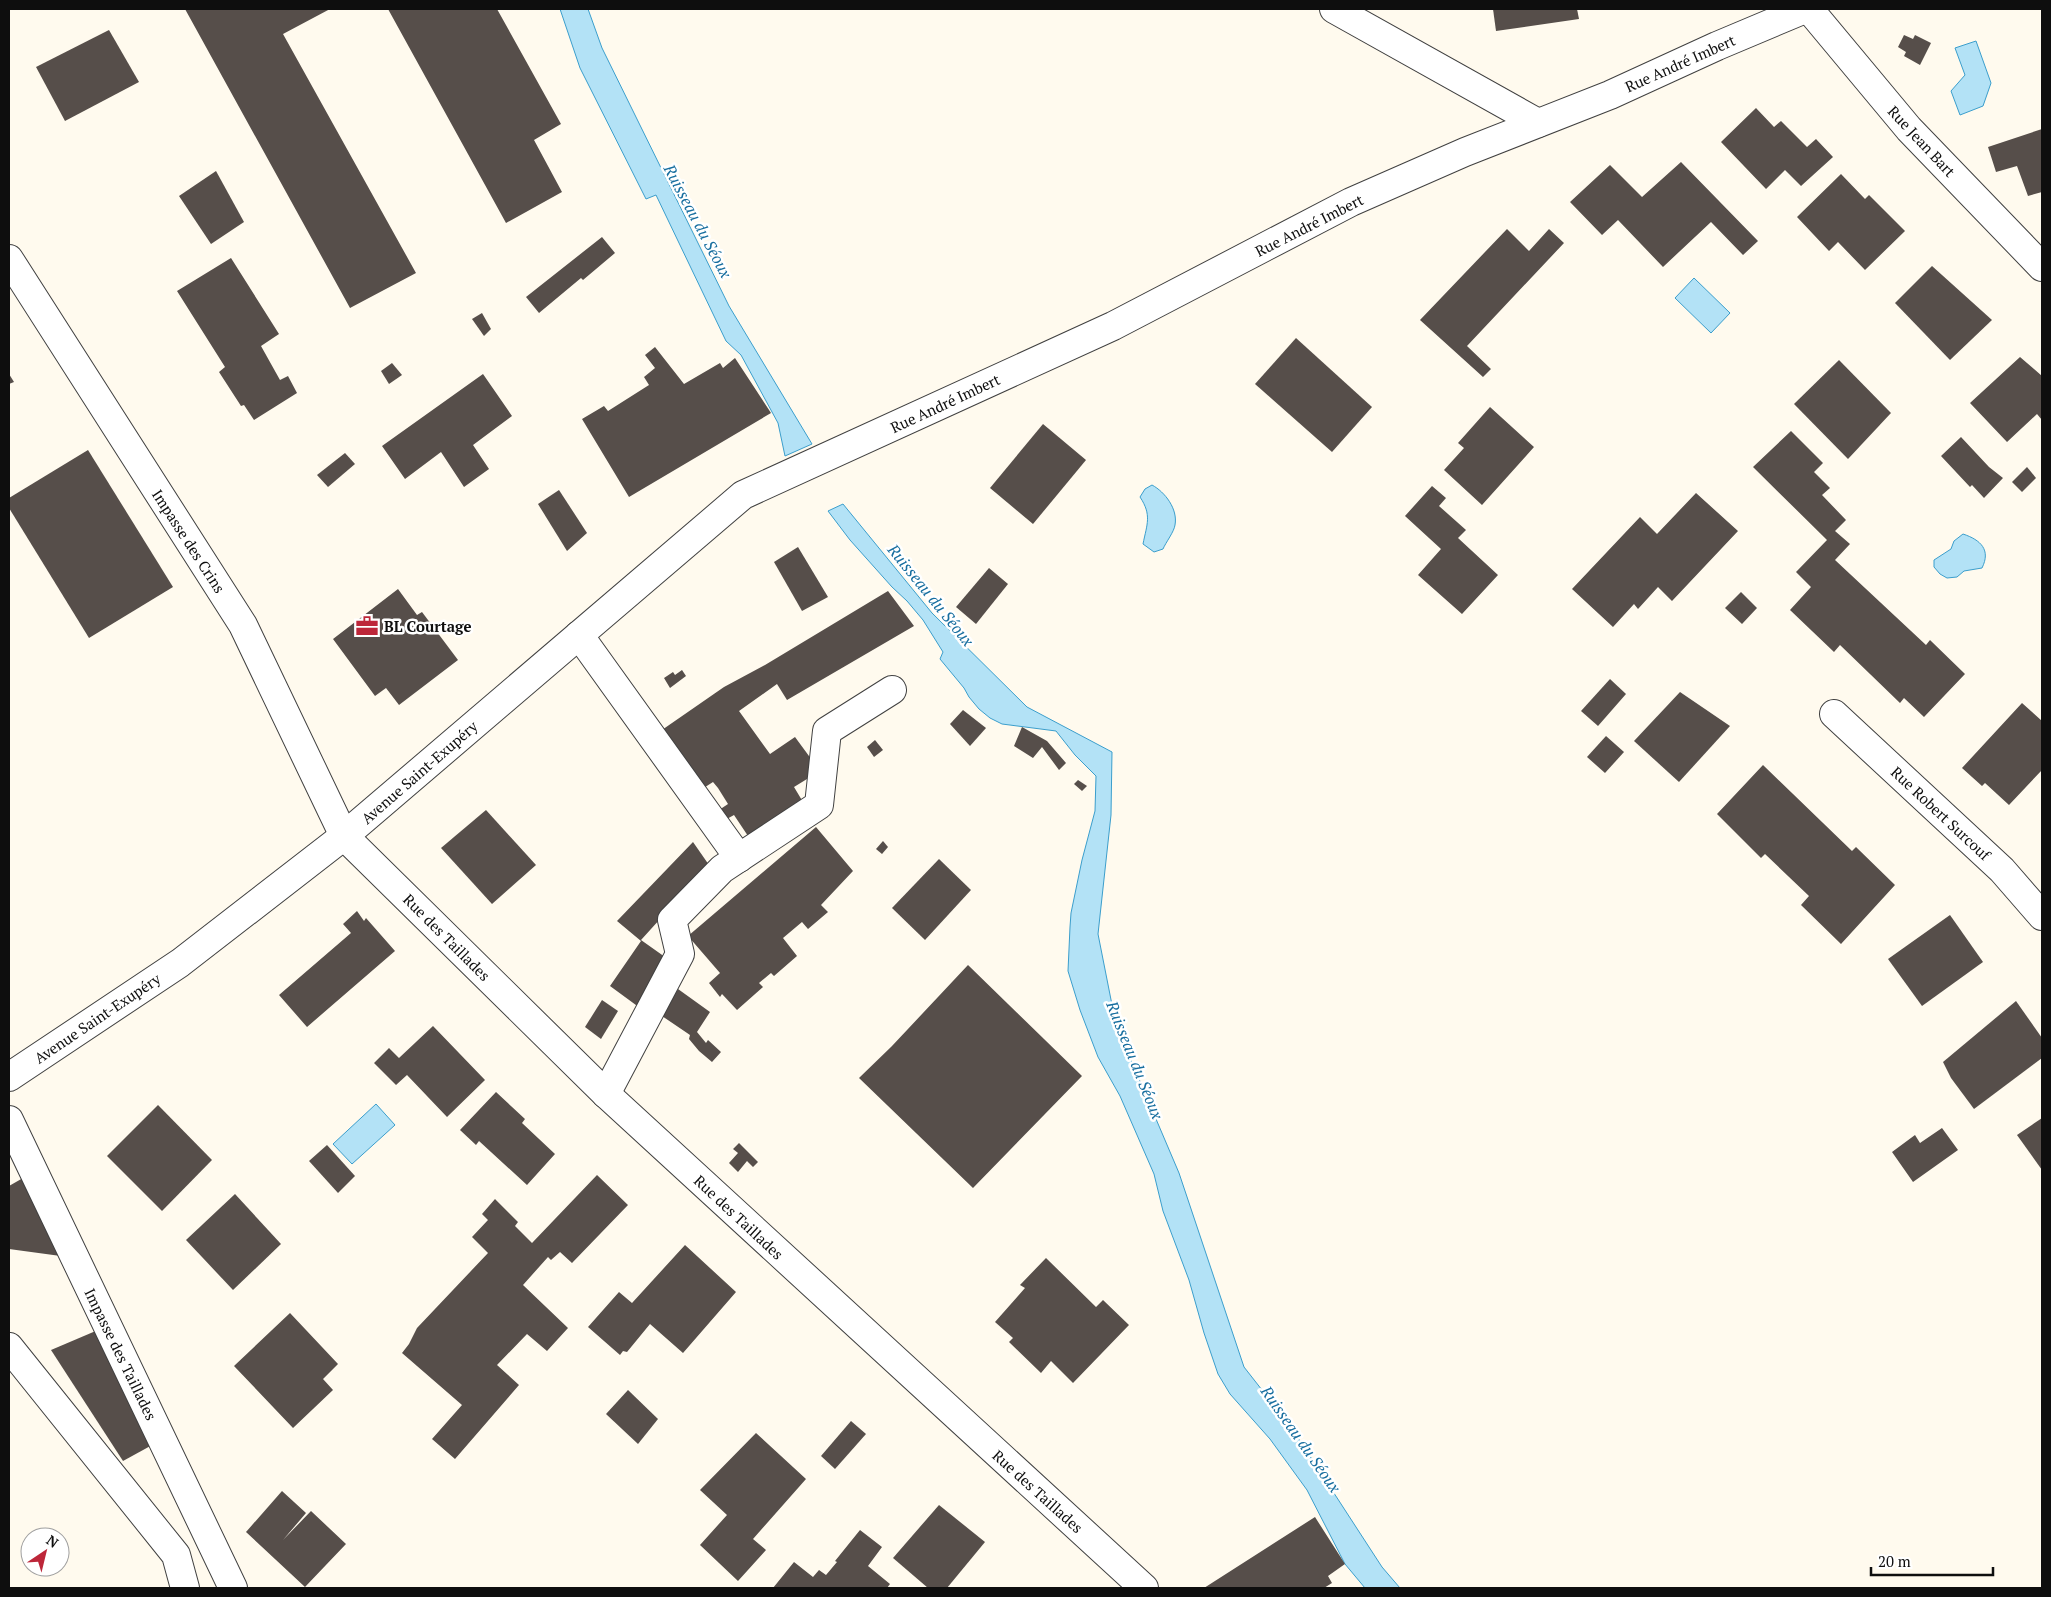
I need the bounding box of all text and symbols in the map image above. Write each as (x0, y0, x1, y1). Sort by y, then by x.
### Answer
street label: Rue André Imbert (1622, 30, 1739, 96)
street label: Rue Jean Bart (1884, 101, 1960, 181)
water label: Ruisseau du Séoux (658, 159, 738, 282)
street label: Rue André Imbert (1252, 189, 1367, 261)
street label: Rue André Imbert (887, 369, 1003, 437)
street label: Impasse des Crins (148, 485, 230, 597)
water label: Ruisseau du Séoux (882, 538, 980, 651)
office icon: BL Courtage (354, 613, 380, 639)
place label: BL Courtage (384, 616, 472, 636)
street label: Avenue Saint-Exupéry (357, 716, 482, 828)
street label: Rue Robert Surcouf (1887, 762, 1996, 865)
street label: Rue des Taillades (399, 889, 495, 985)
street label: Avenue Saint-Exupéry (30, 968, 164, 1068)
water label: Ruisseau du Séoux (1101, 997, 1169, 1123)
street label: Rue des Taillades (690, 1170, 788, 1264)
street label: Impasse des Taillades (80, 1285, 162, 1423)
water label: Ruisseau du Séoux (1255, 1380, 1347, 1497)
street label: Rue des Taillades (988, 1445, 1088, 1537)
north arrow (20, 1527, 70, 1577)
text: N (43, 1530, 63, 1552)
scale bar (1871, 1544, 1994, 1576)
text: 20 m (1878, 1551, 1911, 1571)

